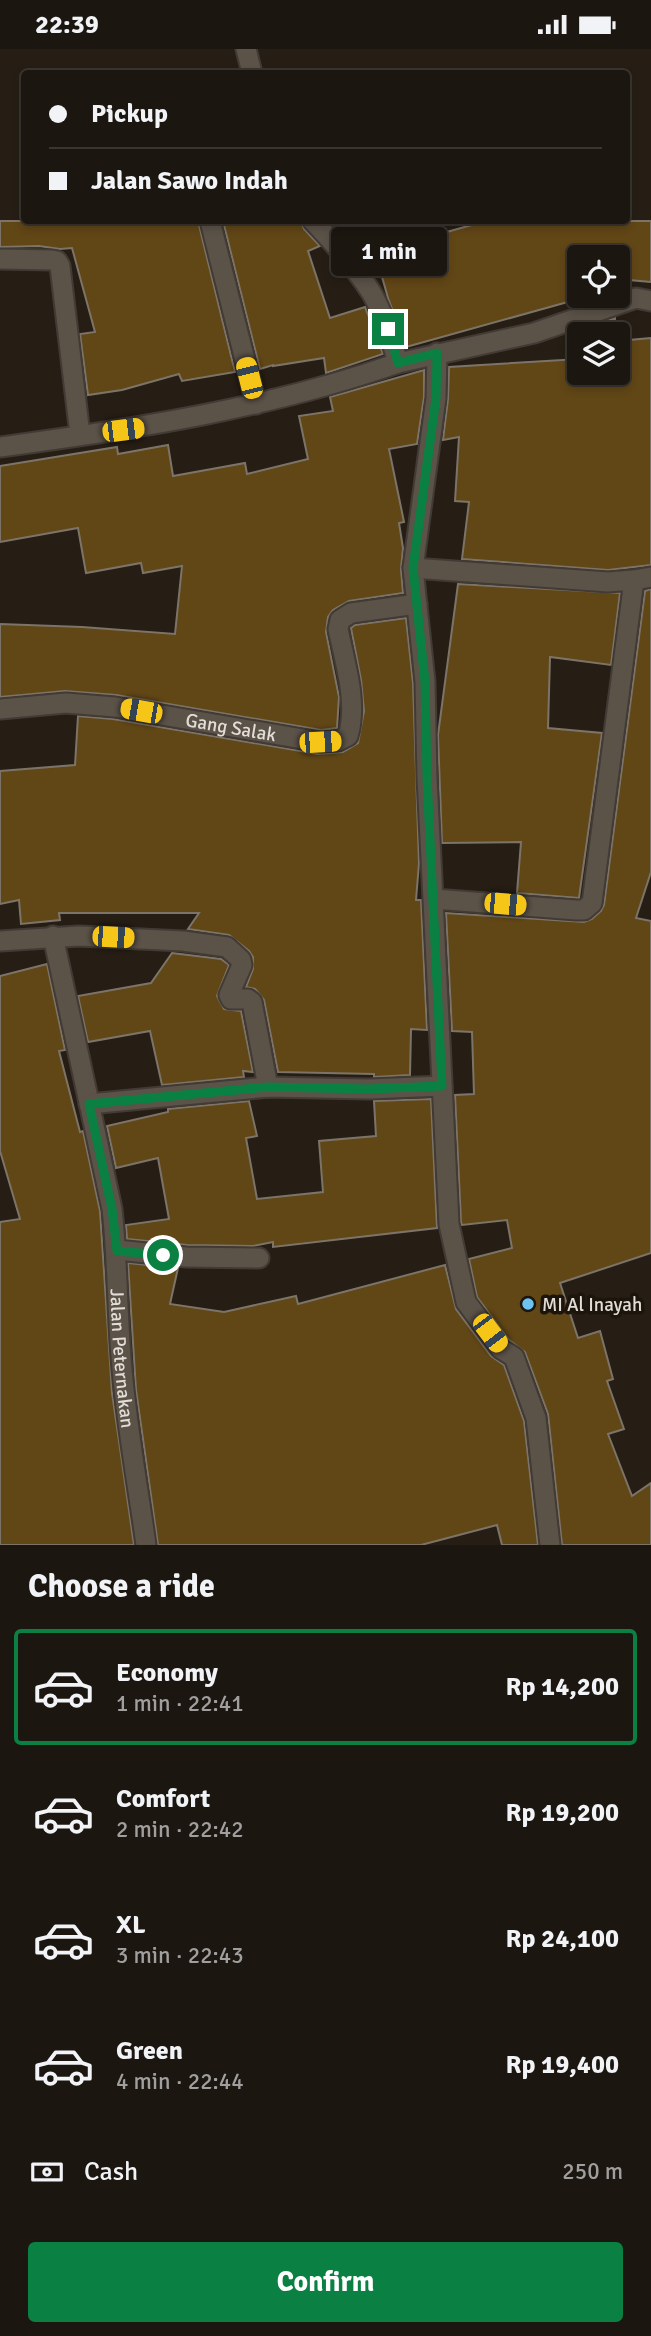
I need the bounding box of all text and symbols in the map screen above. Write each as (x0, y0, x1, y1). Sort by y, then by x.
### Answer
text: 22:39 (35, 9, 99, 41)
text: Pickup (91, 98, 168, 130)
text: Jalan Sawo Indah (91, 165, 288, 197)
callout: 1 min (330, 227, 446, 277)
text: 1 min (361, 237, 417, 266)
map controls (567, 245, 630, 385)
button: locate (567, 245, 630, 308)
route end (372, 313, 404, 345)
button: layers (567, 322, 630, 385)
car (234, 355, 265, 401)
car (101, 417, 146, 443)
car (119, 697, 164, 725)
street label: Gang Salak (184, 708, 278, 747)
car (299, 730, 342, 754)
car (484, 892, 527, 916)
car (92, 925, 135, 949)
route start (147, 1239, 179, 1271)
street label: Jalan Peternakan (104, 1288, 140, 1430)
place label: MI Al Inayah (542, 1293, 642, 1317)
marker: MI Al Inayah (520, 1296, 536, 1312)
car (469, 1310, 512, 1356)
text: Choose a ride (28, 1567, 215, 1606)
icon: car (32, 1656, 95, 1719)
text: Economy (116, 1657, 218, 1689)
text: Rp 14,200 (505, 1671, 619, 1703)
text: 1 min · 22:41 (116, 1689, 244, 1718)
icon: car (32, 1782, 95, 1845)
text: Comfort (116, 1783, 210, 1815)
text: Rp 19,200 (505, 1797, 619, 1829)
text: 2 min · 22:42 (116, 1815, 244, 1844)
icon: car (32, 1908, 95, 1971)
text: XL (116, 1909, 146, 1941)
text: Rp 24,100 (505, 1923, 619, 1955)
text: 3 min · 22:43 (116, 1941, 244, 1970)
icon: car (32, 2034, 95, 2097)
text: Green (116, 2035, 183, 2067)
text: Rp 19,400 (505, 2049, 619, 2081)
text: 4 min · 22:44 (116, 2067, 244, 2096)
icon: cash (28, 2153, 66, 2191)
text: Cash (84, 2156, 138, 2188)
text: 250 m (562, 2157, 623, 2186)
button: Confirm (28, 2242, 623, 2322)

